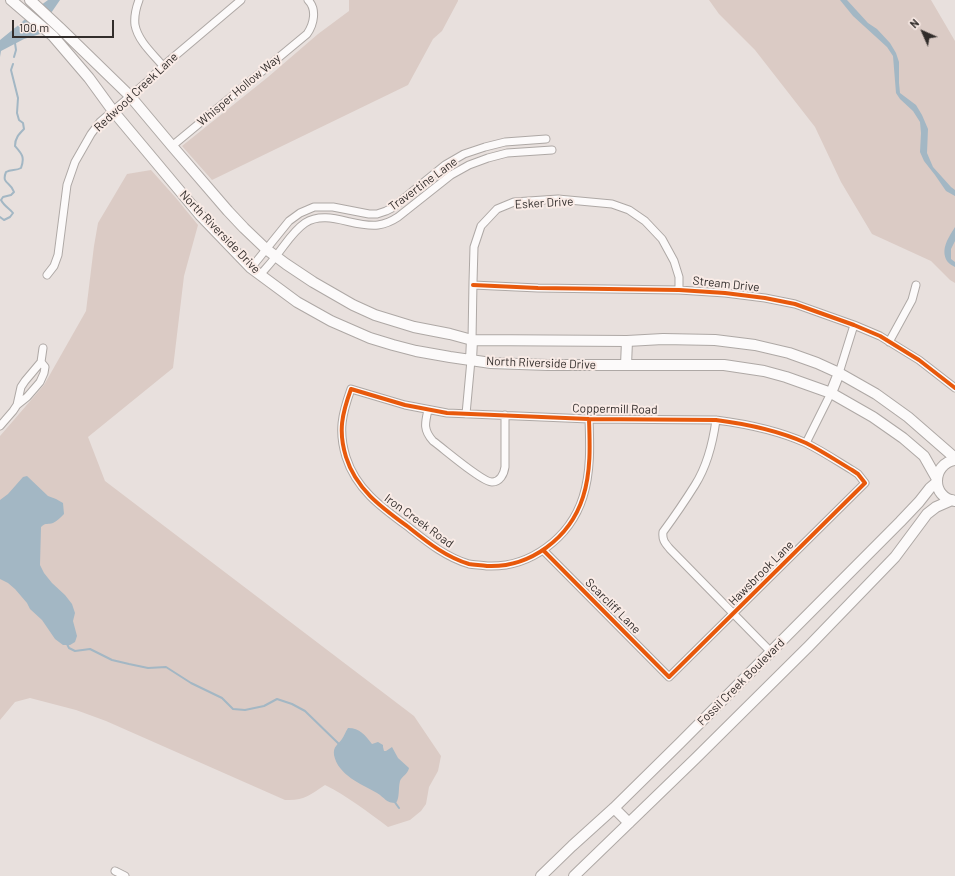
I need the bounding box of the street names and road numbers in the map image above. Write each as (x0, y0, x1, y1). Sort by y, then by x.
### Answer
street label: Redwood Creek Lane (91, 49, 181, 135)
street label: Whisper Hollow Way (194, 51, 284, 129)
street label: Travertine Lane (386, 154, 460, 214)
street label: North Riverside Drive (177, 187, 263, 277)
street label: Esker Drive (514, 194, 574, 212)
street label: Stream Drive (692, 273, 760, 295)
street label: North Riverside Drive (486, 354, 596, 372)
street label: Coppermill Road (572, 401, 658, 417)
street label: Iron Creek Road (382, 491, 456, 551)
street label: Hawsbrook Lane (725, 537, 797, 609)
street label: Scarcliff Lane (582, 575, 644, 637)
street label: Fossil Creek Boulevard (694, 635, 788, 729)

